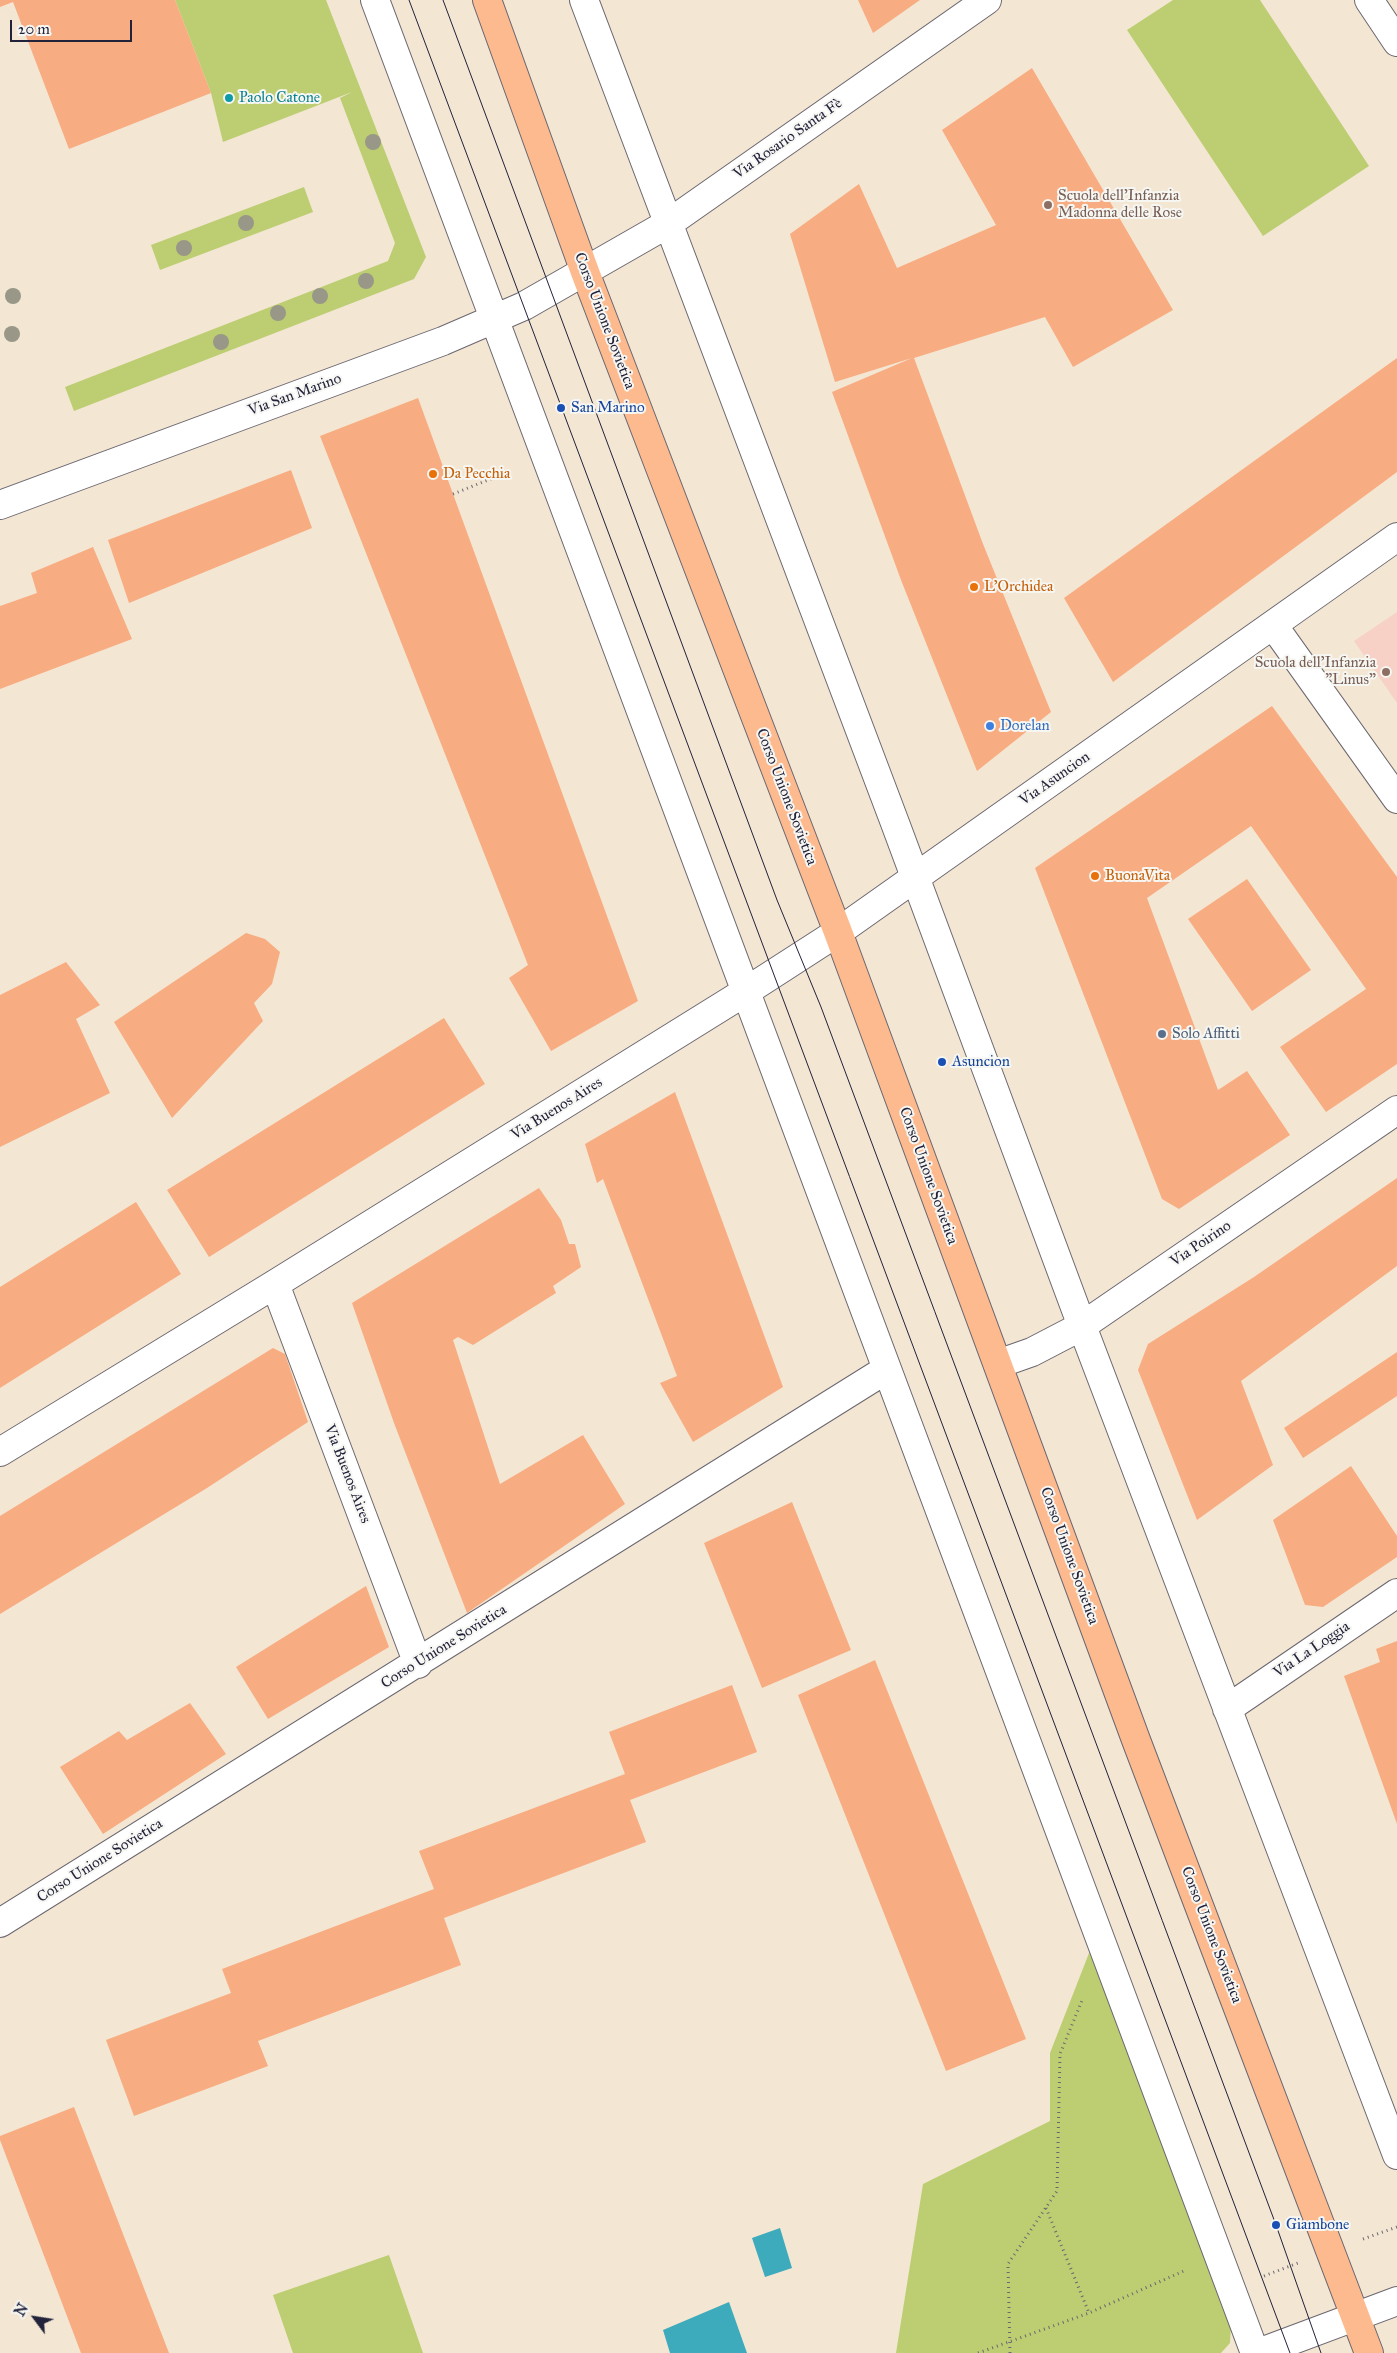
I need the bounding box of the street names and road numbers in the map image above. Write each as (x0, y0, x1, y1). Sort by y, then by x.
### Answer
street label: Via Rosario Santa Fè (730, 95, 846, 183)
street label: Corso Unione Sovietica (570, 250, 638, 392)
street label: Via San Marino (246, 370, 344, 420)
street label: Corso Unione Sovietica (752, 726, 820, 868)
street label: Via Asuncion (1016, 748, 1094, 810)
street label: Via Buenos Aires (508, 1074, 606, 1144)
street label: Corso Unione Sovietica (895, 1105, 961, 1247)
street label: Via Poirino (1167, 1217, 1235, 1271)
street label: Via Buenos Aires (320, 1422, 374, 1526)
street label: Corso Unione Sovietica (1036, 1485, 1102, 1627)
street label: Corso Unione Sovietica (378, 1601, 510, 1693)
street label: Via La Loggia (1271, 1618, 1353, 1682)
street label: Corso Unione Sovietica (34, 1815, 166, 1907)
street label: Corso Unione Sovietica (1177, 1864, 1245, 2006)

